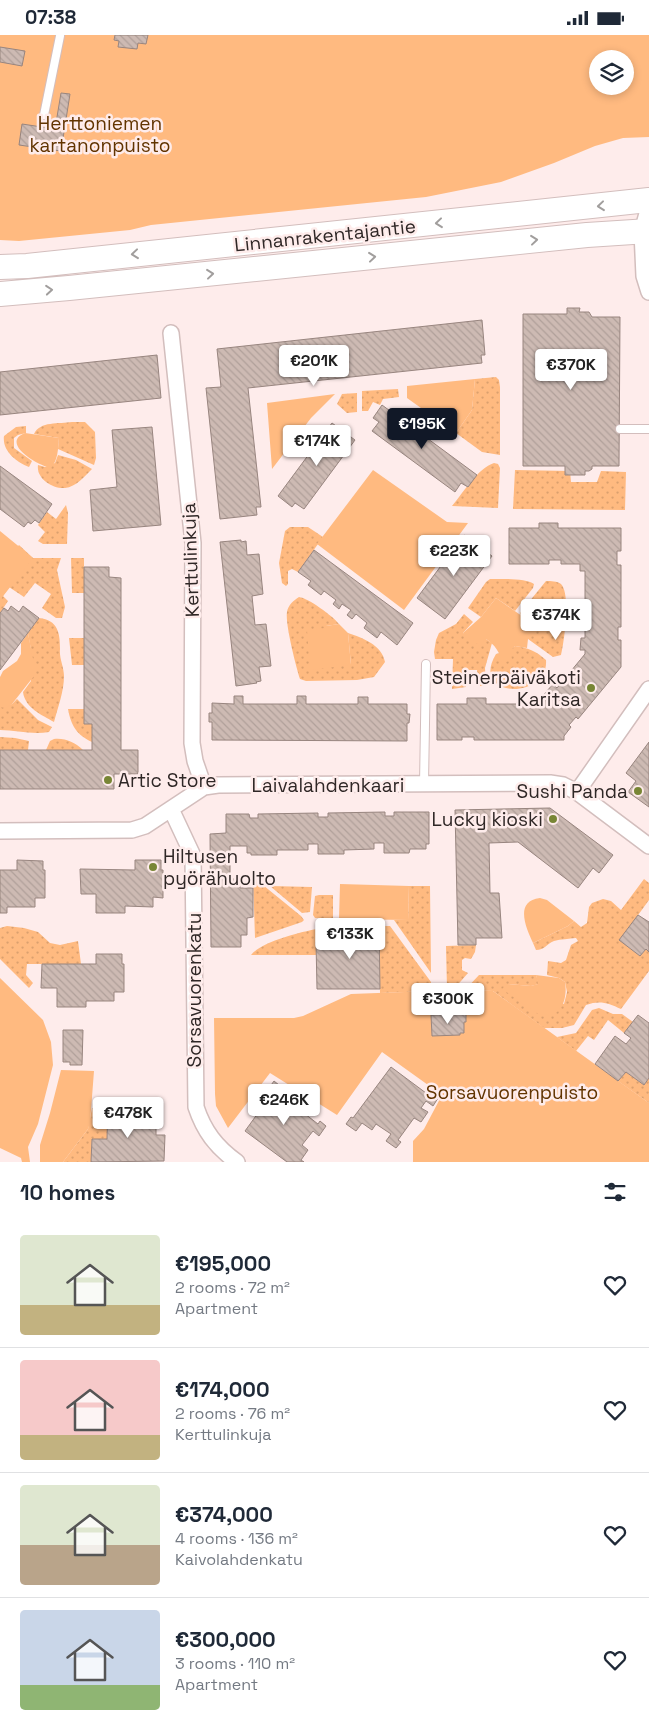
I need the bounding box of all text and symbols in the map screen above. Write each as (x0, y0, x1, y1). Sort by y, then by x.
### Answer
text: 07:38 (25, 5, 76, 30)
map controls (589, 50, 634, 95)
button: layers (589, 50, 634, 95)
park label: Herttoniemen kartanonpuisto (29, 111, 171, 158)
one-way arrow (596, 200, 604, 211)
street label: Linnanrakentajantie (233, 214, 417, 257)
one-way arrow (435, 217, 443, 228)
one-way arrow (530, 235, 538, 246)
one-way arrow (131, 248, 139, 259)
one-way arrow (368, 251, 376, 262)
one-way arrow (207, 269, 215, 280)
one-way arrow (45, 285, 53, 296)
pin: €201K (279, 345, 349, 387)
pin: €370K (536, 349, 606, 391)
text: €201K (290, 350, 338, 371)
text: €370K (546, 354, 596, 375)
pin: €195K (387, 407, 457, 450)
text: €195K (398, 413, 446, 434)
pin: €174K (282, 425, 352, 467)
text: €174K (294, 430, 340, 451)
street label: Kerttulinkuja (176, 502, 205, 618)
pin: €223K (419, 535, 489, 577)
text: €223K (429, 540, 479, 561)
pin: €374K (521, 599, 591, 641)
text: €374K (532, 604, 580, 625)
place label: Steinerpäiväkoti Karitsa (432, 665, 581, 712)
marker: Steinerpäiväkoti Karitsa (585, 682, 597, 694)
place label: Artic Store (118, 768, 217, 793)
street label: Laivalahdenkaari (252, 773, 404, 798)
marker: Artic Store (102, 774, 114, 786)
place label: Sushi Panda (517, 779, 628, 804)
marker: Sushi Panda (632, 785, 644, 797)
place label: Lucky kioski (431, 807, 543, 832)
marker: Lucky kioski (547, 813, 559, 825)
place label: Hiltusen pyörähuolto (163, 844, 276, 891)
marker: Hiltusen pyörähuolto (147, 861, 159, 873)
street label: Sorsavuorenkatu (182, 913, 207, 1067)
pin: €133K (315, 917, 385, 960)
text: €133K (326, 923, 374, 944)
pin: €300K (413, 983, 483, 1025)
text: €300K (422, 988, 474, 1009)
park label: Sorsavuorenpuisto (426, 1080, 598, 1105)
pin: €246K (249, 1083, 319, 1126)
text: €246K (259, 1089, 309, 1110)
pin: €478K (93, 1097, 163, 1139)
text: €478K (104, 1102, 152, 1123)
icon: filters (601, 1178, 629, 1206)
text: 10 homes (20, 1179, 115, 1206)
text: €195,000 (175, 1250, 271, 1277)
icon: home (60, 1255, 120, 1315)
icon: heart (601, 1271, 629, 1299)
text: 2 rooms · 72 m² (175, 1277, 290, 1298)
text: Apartment (175, 1298, 258, 1319)
text: €174,000 (175, 1376, 270, 1403)
icon: home (60, 1380, 120, 1440)
icon: heart (601, 1396, 629, 1424)
text: 2 rooms · 76 m² (175, 1403, 290, 1424)
text: Kerttulinkuja (175, 1424, 271, 1445)
text: €374,000 (175, 1501, 273, 1528)
icon: home (60, 1505, 120, 1565)
icon: heart (601, 1521, 629, 1549)
text: 4 rooms · 136 m² (175, 1528, 298, 1549)
text: Kaivolahdenkatu (175, 1549, 303, 1570)
text: €300,000 (175, 1626, 276, 1653)
icon: home (60, 1630, 120, 1690)
icon: heart (601, 1646, 629, 1674)
text: 3 rooms · 110 m² (175, 1653, 295, 1674)
text: Apartment (175, 1674, 258, 1695)

